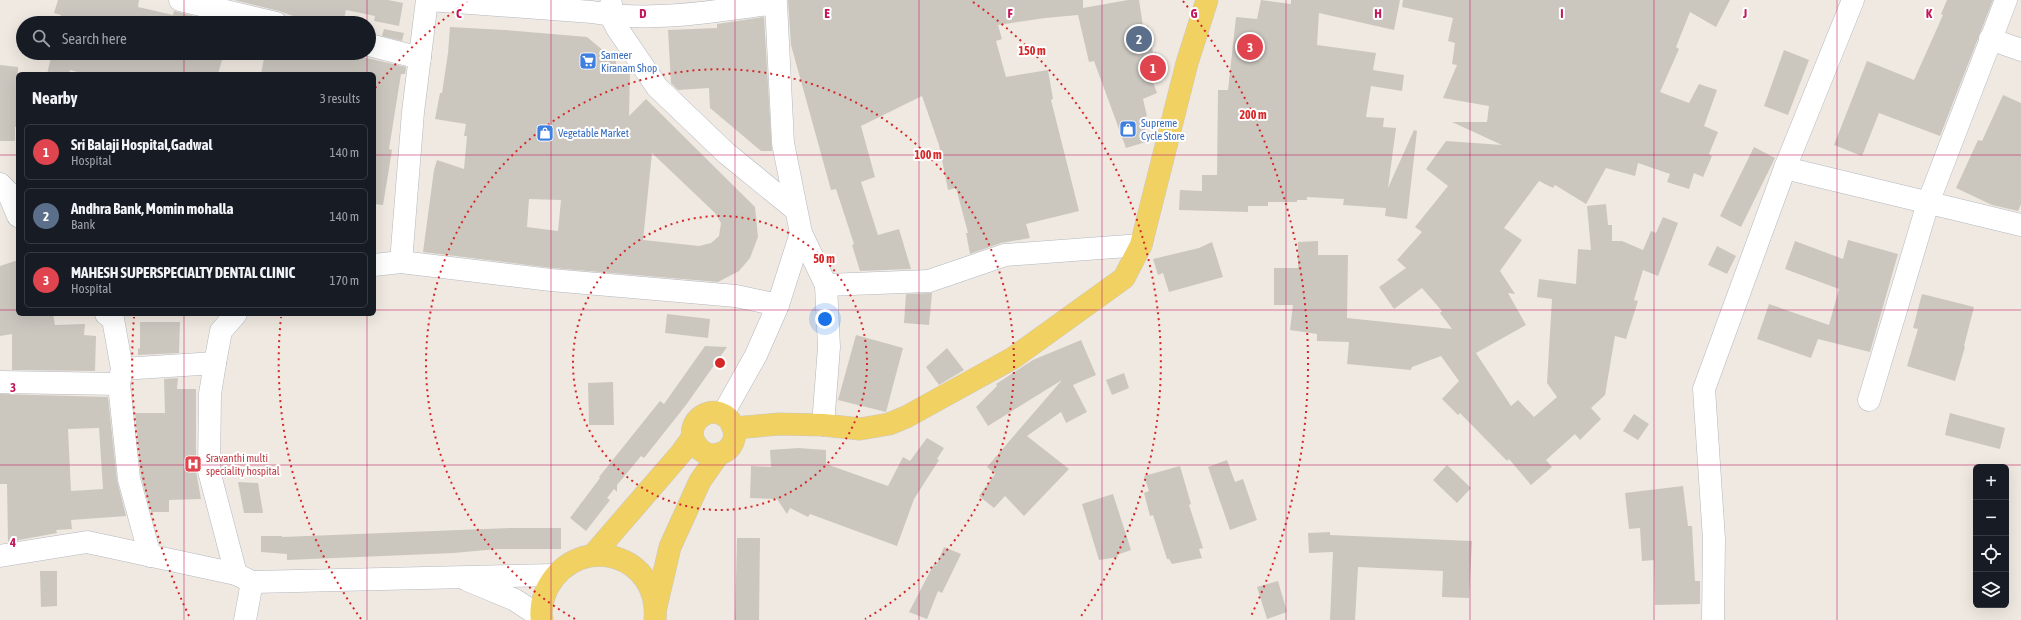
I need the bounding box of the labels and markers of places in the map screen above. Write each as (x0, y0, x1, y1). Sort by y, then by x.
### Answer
pin: 2 (1126, 24, 1152, 54)
pin: 3 (1237, 32, 1263, 62)
place label: Sameer Kiranam Shop (601, 49, 657, 74)
supermarket icon: Sameer Kiranam Shop (578, 51, 598, 71)
pin: 1 (1140, 53, 1166, 83)
place label: Supreme Cycle Store (1141, 117, 1185, 142)
shop icon: Supreme Cycle Store (1118, 119, 1138, 139)
shop icon: Vegetable Market (535, 123, 555, 143)
place label: Vegetable Market (558, 127, 629, 139)
centre of rings (713, 356, 727, 370)
place label: Sravanthi multi speciality hospital (206, 452, 280, 477)
hospital icon: Sravanthi multi speciality hospital (183, 454, 203, 474)

